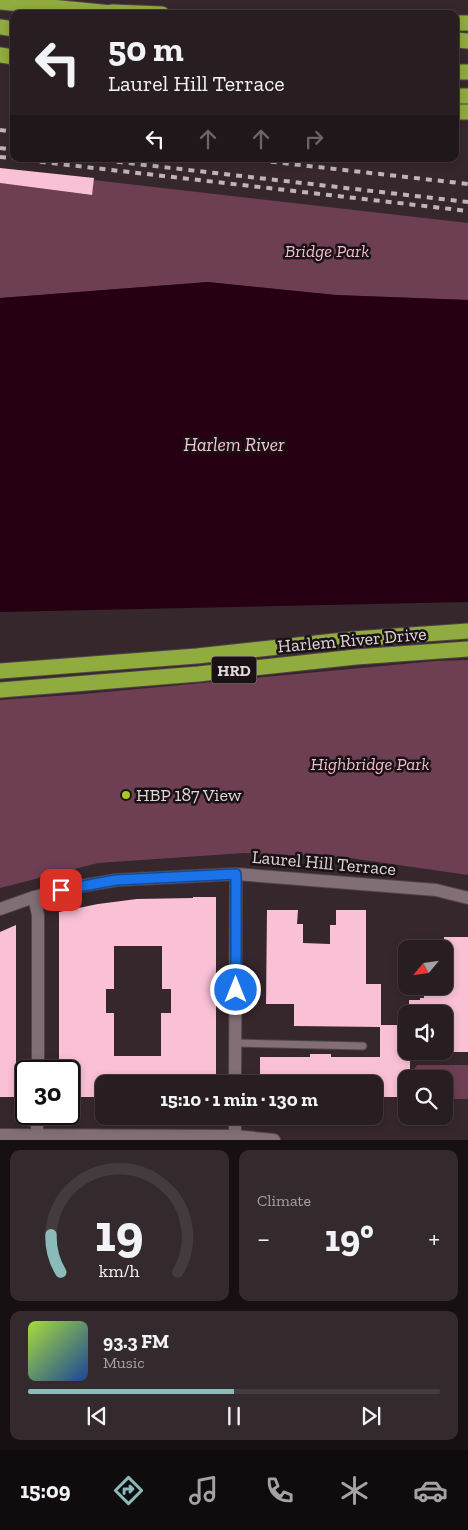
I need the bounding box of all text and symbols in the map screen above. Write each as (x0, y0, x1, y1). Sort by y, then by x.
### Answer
text: 50 m (108, 28, 184, 70)
icon: left (25, 30, 90, 95)
text: Laurel Hill Terrace (108, 70, 285, 97)
icon: left (141, 125, 169, 153)
icon: ahead (194, 125, 222, 153)
icon: ahead (247, 125, 275, 153)
icon: right (300, 125, 328, 153)
park label: Bridge Park (285, 240, 369, 262)
water label: Harlem River (183, 433, 285, 456)
street label: Harlem River Drive (277, 623, 427, 657)
road number: HRD (212, 656, 256, 684)
park label: Highbridge Park (311, 753, 430, 775)
place label: HBP 187 View (136, 784, 242, 806)
marker: HBP 187 View (120, 789, 132, 801)
street label: Laurel Hill Terrace (251, 846, 397, 880)
pin (40, 869, 82, 911)
icon: arrive (47, 876, 75, 904)
north arrow (398, 940, 452, 995)
map controls (398, 940, 453, 1125)
position arrow (209, 963, 261, 1015)
button: sound (398, 1005, 453, 1060)
speed limit sign: 30 (15, 1060, 80, 1125)
button: search (398, 1070, 453, 1125)
text: 15:10 · 1 min · 130 m (160, 1088, 318, 1111)
text: Climate (257, 1191, 311, 1210)
text: 19 (95, 1202, 144, 1264)
text: 19° (325, 1215, 374, 1261)
text: − (257, 1222, 270, 1255)
text: + (428, 1222, 440, 1255)
text: km/h (99, 1260, 140, 1282)
text: 93.3 FM (103, 1330, 169, 1353)
text: Music (103, 1353, 145, 1372)
icon: previous (83, 1402, 111, 1430)
icon: pause (220, 1402, 248, 1430)
icon: next (357, 1402, 385, 1430)
icon: directions (111, 1473, 146, 1508)
icon: music (186, 1473, 221, 1508)
icon: phone (262, 1473, 297, 1508)
icon: climate (337, 1473, 372, 1508)
icon: car (413, 1473, 448, 1508)
text: 15:09 (20, 1477, 71, 1504)

